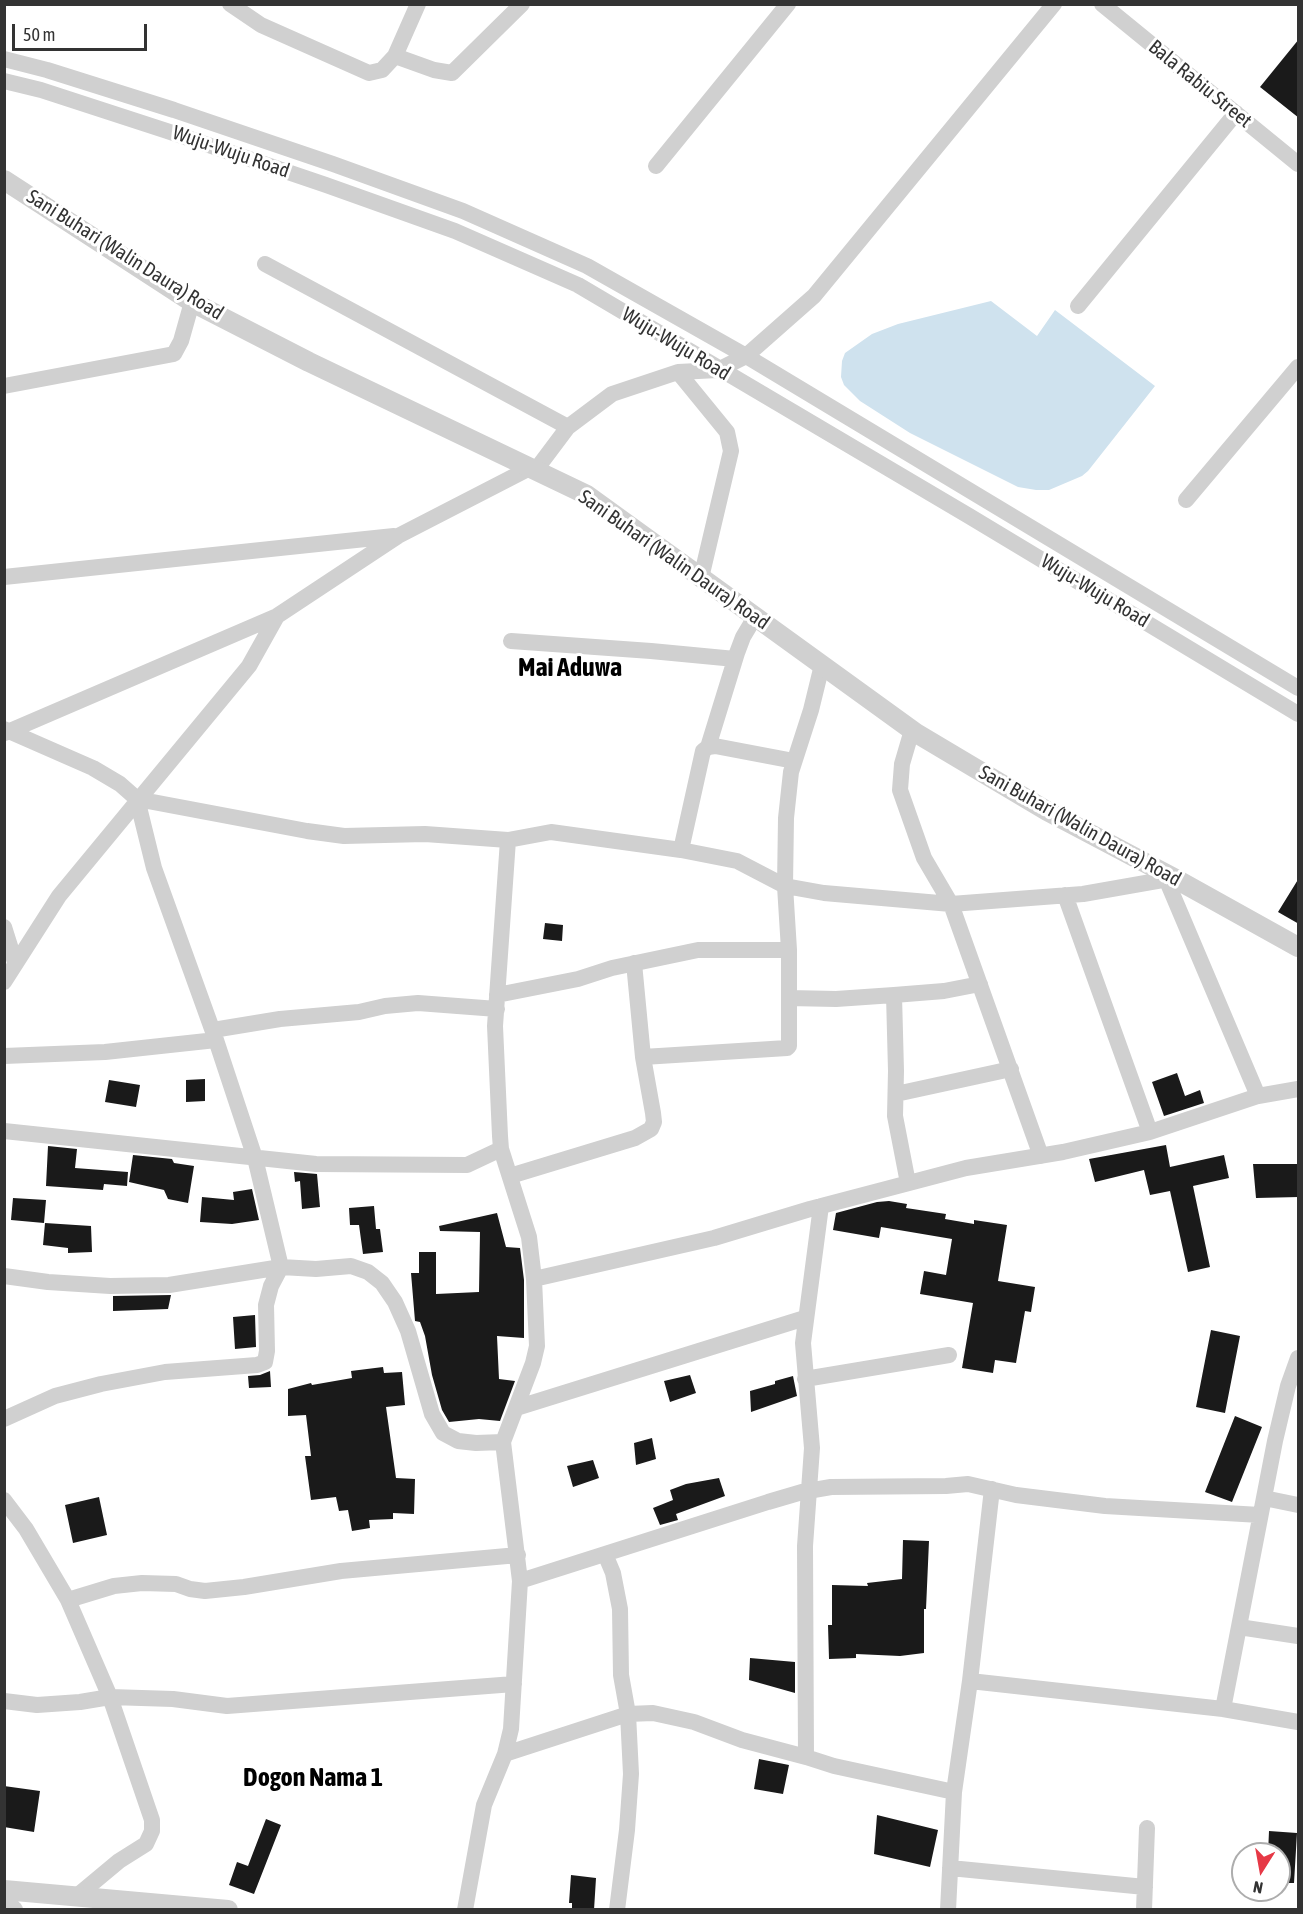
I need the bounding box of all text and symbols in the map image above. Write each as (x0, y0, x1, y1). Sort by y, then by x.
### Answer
scale bar (15, 12, 150, 50)
text: 50 m (23, 24, 55, 45)
street label: Bala Rabiu Street (1144, 35, 1256, 133)
street label: Wuju-Wuju Road (169, 121, 293, 183)
street label: Sani Buhari (Walin Daura) Road (22, 185, 228, 325)
street label: Wuju-Wuju Road (617, 302, 735, 386)
street label: Sani Buhari (Walin Daura) Road (574, 485, 774, 635)
street label: Wuju-Wuju Road (1036, 549, 1154, 633)
district label: Mai Aduwa (518, 652, 622, 684)
street label: Sani Buhari (Walin Daura) Road (975, 760, 1185, 892)
district label: Dogon Nama 1 (243, 1762, 383, 1794)
north arrow (1231, 1842, 1291, 1902)
text: N (1252, 1878, 1264, 1897)

